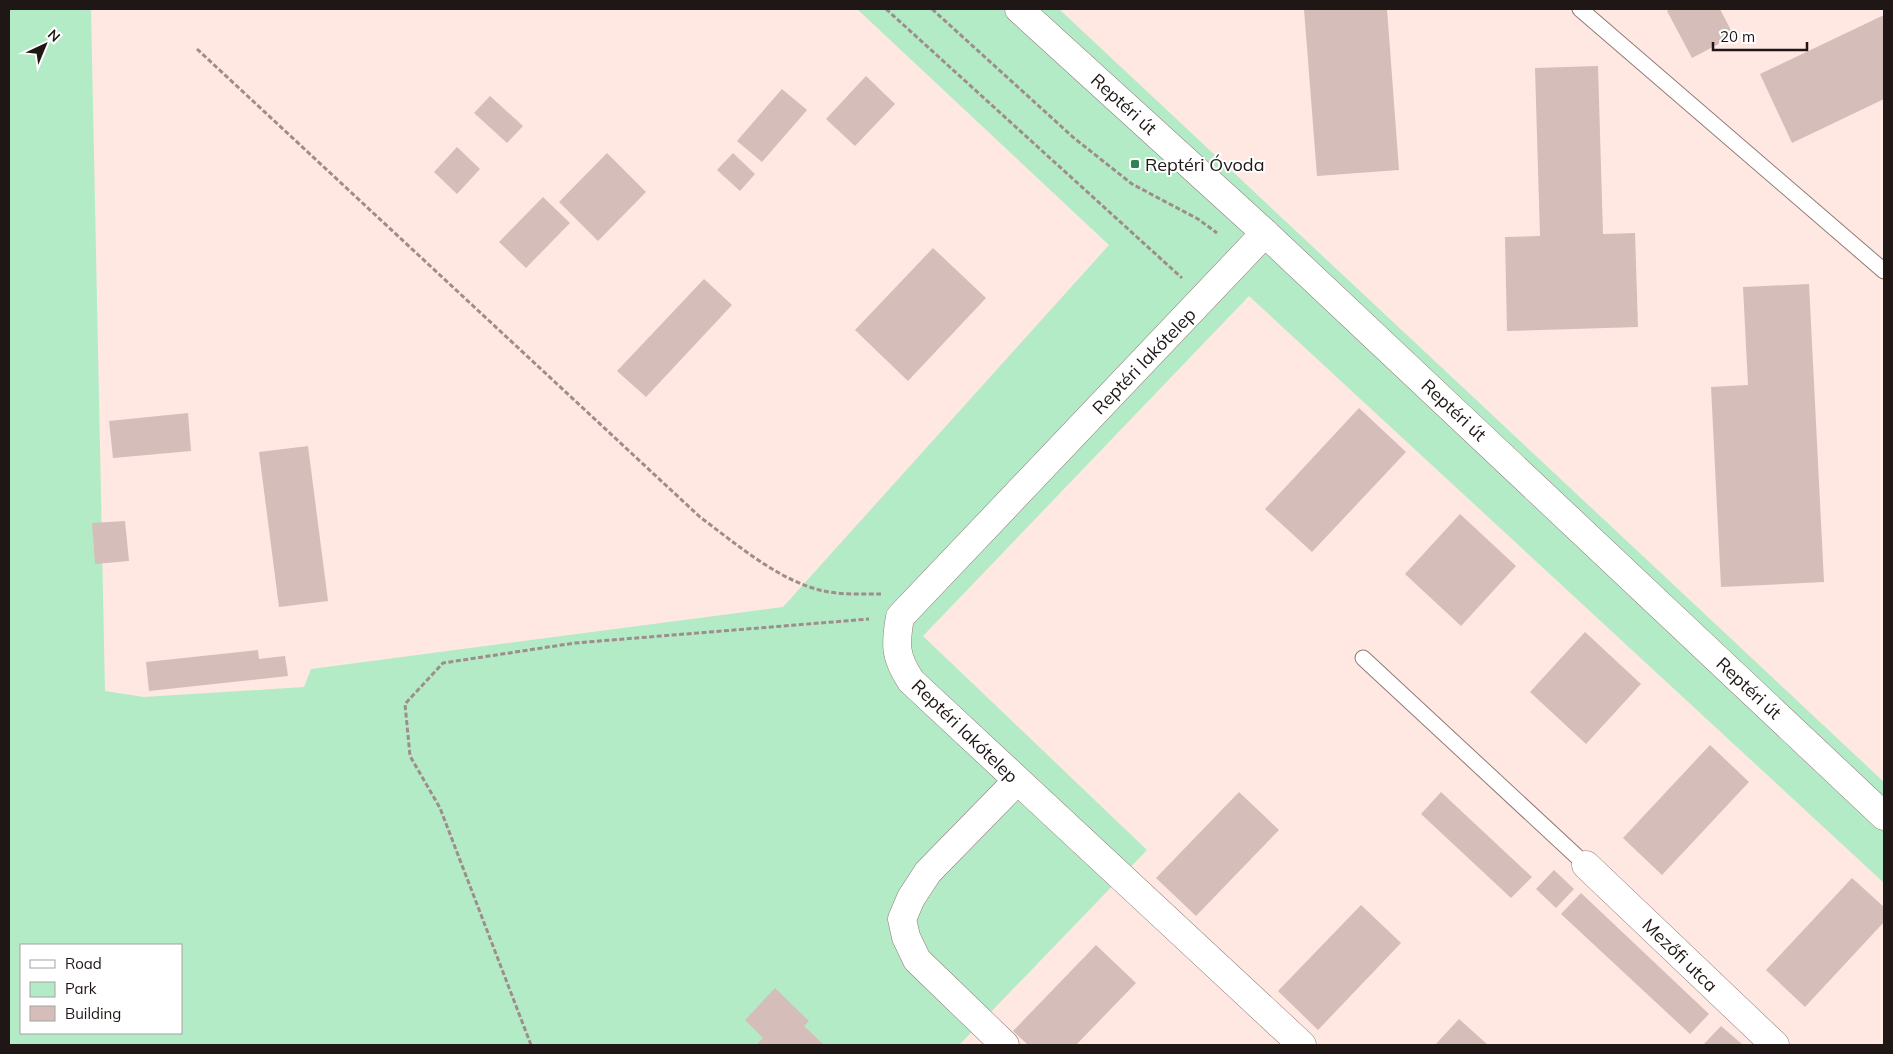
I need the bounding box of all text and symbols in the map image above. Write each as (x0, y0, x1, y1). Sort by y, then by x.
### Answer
north arrow (20, 20, 70, 70)
scale bar (1713, 20, 1807, 52)
text: N (44, 26, 64, 46)
text: 20 m (1720, 27, 1755, 46)
street label: Reptéri út (1086, 68, 1162, 140)
place label: Reptéri Óvoda (1145, 153, 1264, 176)
marker: Reptéri Óvoda (1129, 158, 1141, 170)
street label: Reptéri lakótelep (1087, 303, 1201, 419)
street label: Reptéri út (1417, 374, 1491, 446)
street label: Reptéri út (1712, 652, 1786, 724)
street label: Reptéri lakótelep (907, 674, 1023, 788)
street label: Mezőfi utca (1638, 913, 1722, 997)
legend (20, 944, 182, 1034)
text: Road (65, 954, 102, 973)
text: Park (65, 979, 97, 998)
text: Building (65, 1004, 121, 1023)

